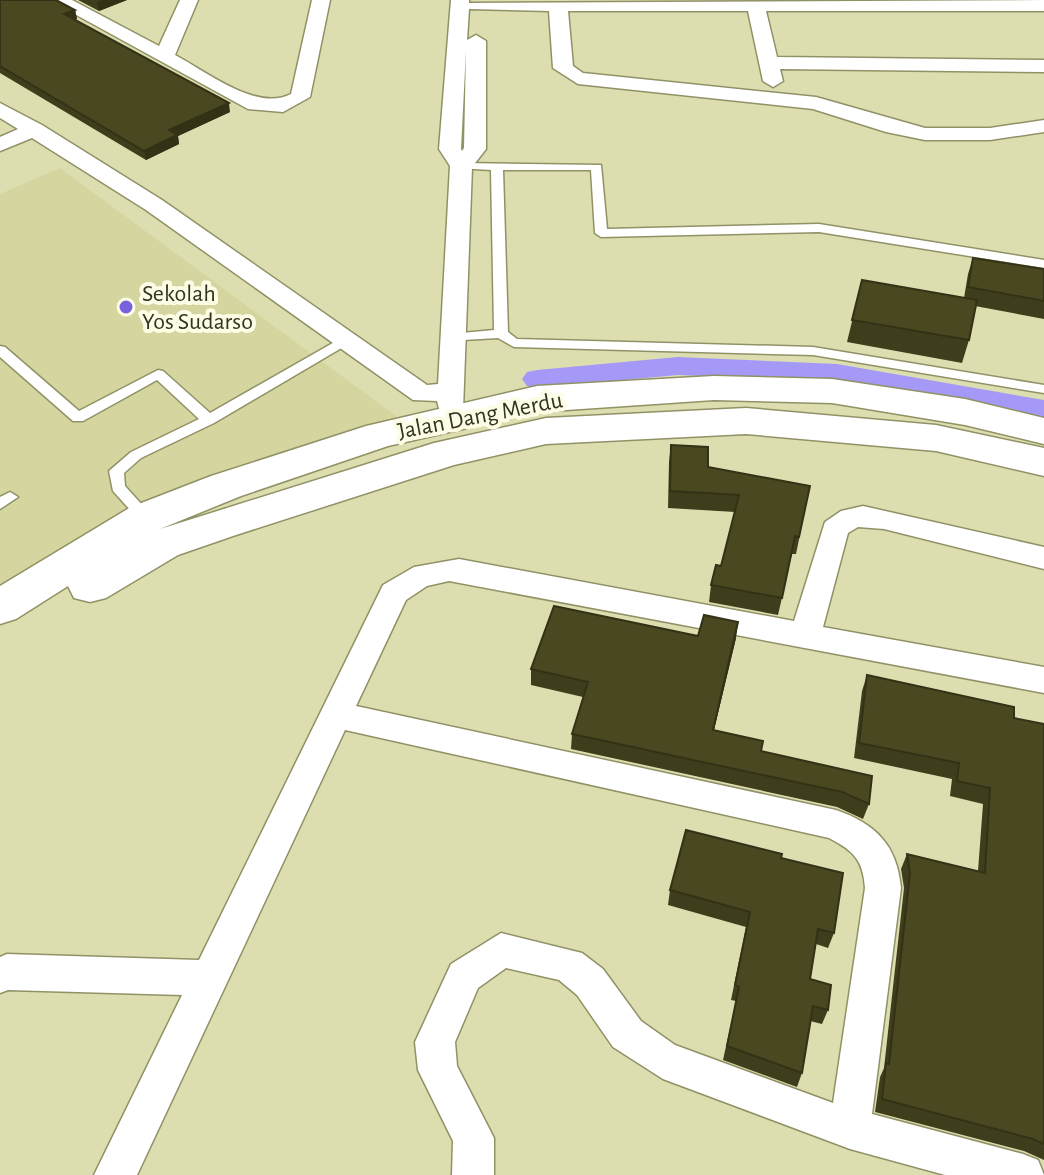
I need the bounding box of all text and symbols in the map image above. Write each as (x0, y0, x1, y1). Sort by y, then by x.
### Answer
place label: Sekolah Yos Sudarso (142, 282, 253, 334)
marker: Sekolah Yos Sudarso (117, 298, 135, 316)
street label: Jalan Dang Merdu (396, 388, 565, 444)

